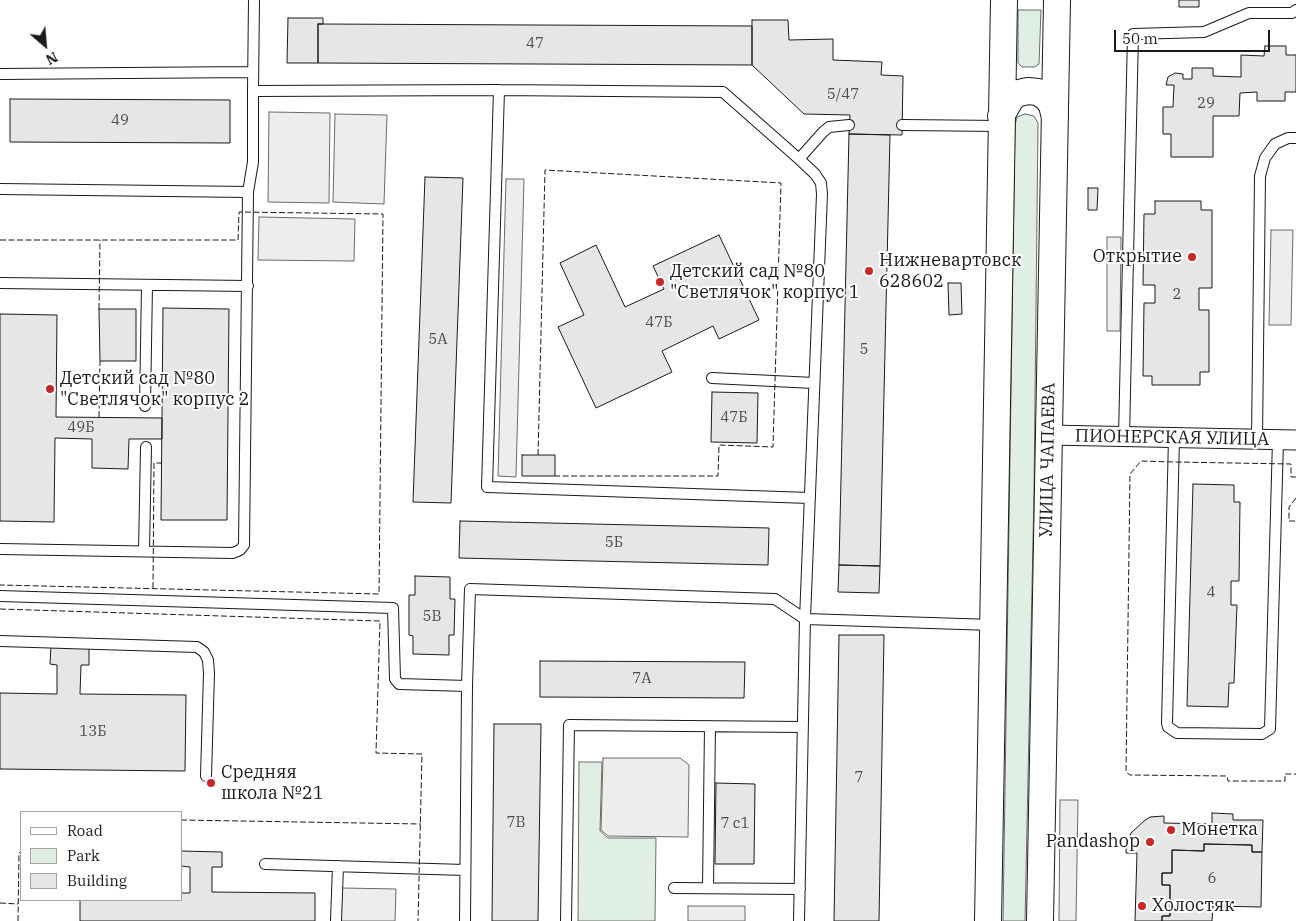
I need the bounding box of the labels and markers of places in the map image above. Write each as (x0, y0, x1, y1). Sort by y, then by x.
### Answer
place label: Открытие (1093, 246, 1182, 268)
place label: Нижневартовск 628602 (879, 250, 1021, 292)
marker: Открытие (1186, 251, 1198, 263)
place label: Детский сад №80 "Светлячок" корпус 1 (670, 261, 860, 304)
marker: Нижневартовск 628602 (863, 265, 875, 277)
marker: Детский сад №80 "Светлячок" корпус 1 (654, 276, 666, 288)
place label: Детский сад №80 "Светлячок" корпус 2 (60, 368, 250, 410)
marker: Детский сад №80 "Светлячок" корпус 2 (44, 383, 56, 395)
place label: Средняя школа №21 (221, 762, 324, 804)
marker: Средняя школа №21 (205, 777, 217, 789)
place label: Монетка (1181, 819, 1258, 841)
marker: Монетка (1165, 824, 1177, 836)
place label: Pandashop (1046, 831, 1140, 853)
marker: Pandashop (1144, 836, 1156, 848)
place label: Холостяк (1152, 895, 1235, 917)
marker: Холостяк (1136, 900, 1148, 912)

